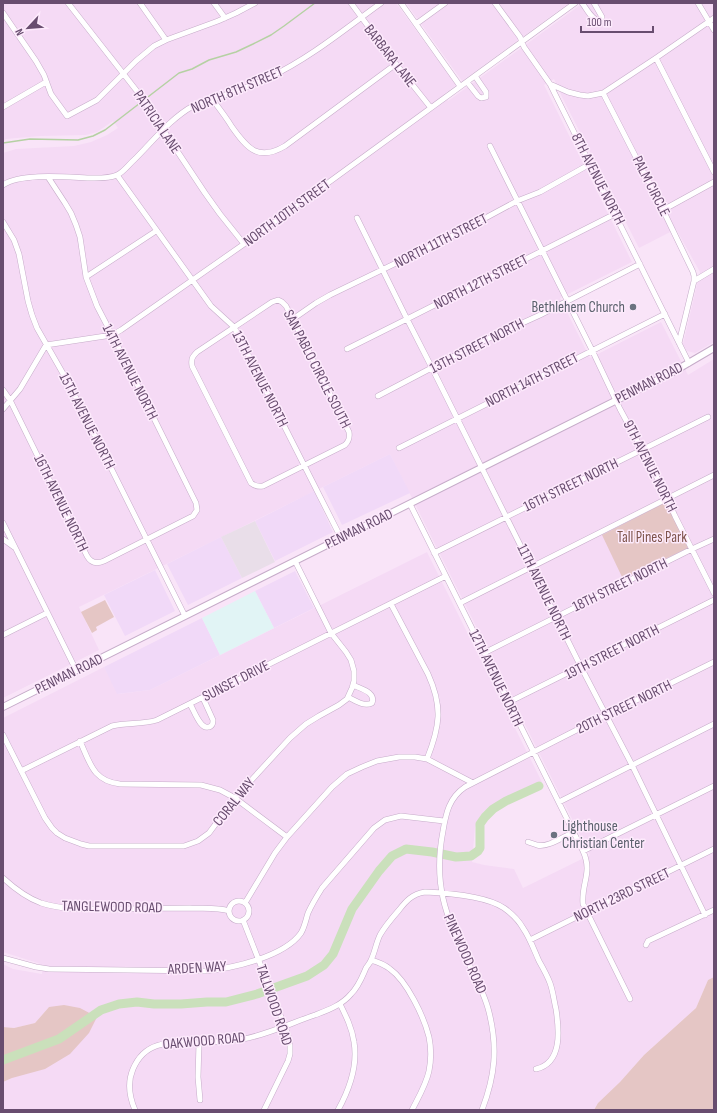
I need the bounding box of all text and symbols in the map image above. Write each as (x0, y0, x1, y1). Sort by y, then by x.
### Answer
north arrow (8, 8, 48, 48)
scale bar (581, 8, 653, 34)
text: 100 m (587, 15, 612, 30)
street label: BARBARA LANE (360, 21, 420, 91)
text: N (12, 27, 27, 38)
street label: NORTH 8TH STREET (188, 62, 286, 118)
street label: PATRICIA LANE (129, 86, 185, 158)
street label: 8TH AVENUE NORTH (567, 130, 629, 228)
street label: PALM CIRCLE (628, 153, 674, 219)
street label: NORTH 10TH STREET (240, 175, 334, 251)
street label: NORTH 11TH STREET (391, 209, 491, 273)
street label: NORTH 12TH STREET (431, 250, 531, 314)
place label: Bethlehem Church (532, 298, 625, 317)
marker: Bethlehem Church (628, 302, 638, 312)
street label: SAN PABLO CIRCLE SOUTH (279, 307, 355, 431)
street label: 13TH STREET NORTH (427, 314, 527, 378)
street label: 14TH AVENUE NORTH (98, 321, 162, 423)
street label: 13TH AVENUE NORTH (228, 328, 292, 430)
street label: NORTH 14TH STREET (482, 348, 582, 412)
street label: PENMAN ROAD (612, 358, 686, 408)
street label: 15TH AVENUE NORTH (55, 370, 119, 472)
street label: 9TH AVENUE NORTH (619, 417, 681, 515)
street label: 16TH AVENUE NORTH (29, 451, 93, 555)
street label: 16TH STREET NORTH (520, 454, 622, 516)
street label: PENMAN ROAD (322, 504, 396, 554)
park label: Tall Pines Park (617, 528, 687, 547)
street label: 11TH AVENUE NORTH (513, 541, 575, 643)
street label: 18TH STREET NORTH (569, 554, 671, 616)
street label: 19TH STREET NORTH (562, 620, 662, 684)
street label: 12TH AVENUE NORTH (464, 626, 528, 730)
street label: PENMAN ROAD (32, 649, 106, 699)
street label: SUNSET DRIVE (199, 656, 273, 706)
street label: 20TH STREET NORTH (573, 676, 675, 738)
street label: CORAL WAY (209, 773, 260, 830)
place label: Lighthouse Christian Center (562, 817, 645, 853)
marker: Lighthouse Christian Center (549, 830, 559, 840)
street label: NORTH 23RD STREET (571, 863, 673, 927)
street label: TANGLEWOOD ROAD (61, 897, 163, 917)
street label: PINEWOOD ROAD (439, 911, 491, 997)
street label: ARDEN WAY (166, 957, 227, 979)
street label: TALLWOOD ROAD (251, 962, 297, 1048)
street label: OAKWOOD ROAD (162, 1028, 246, 1054)

